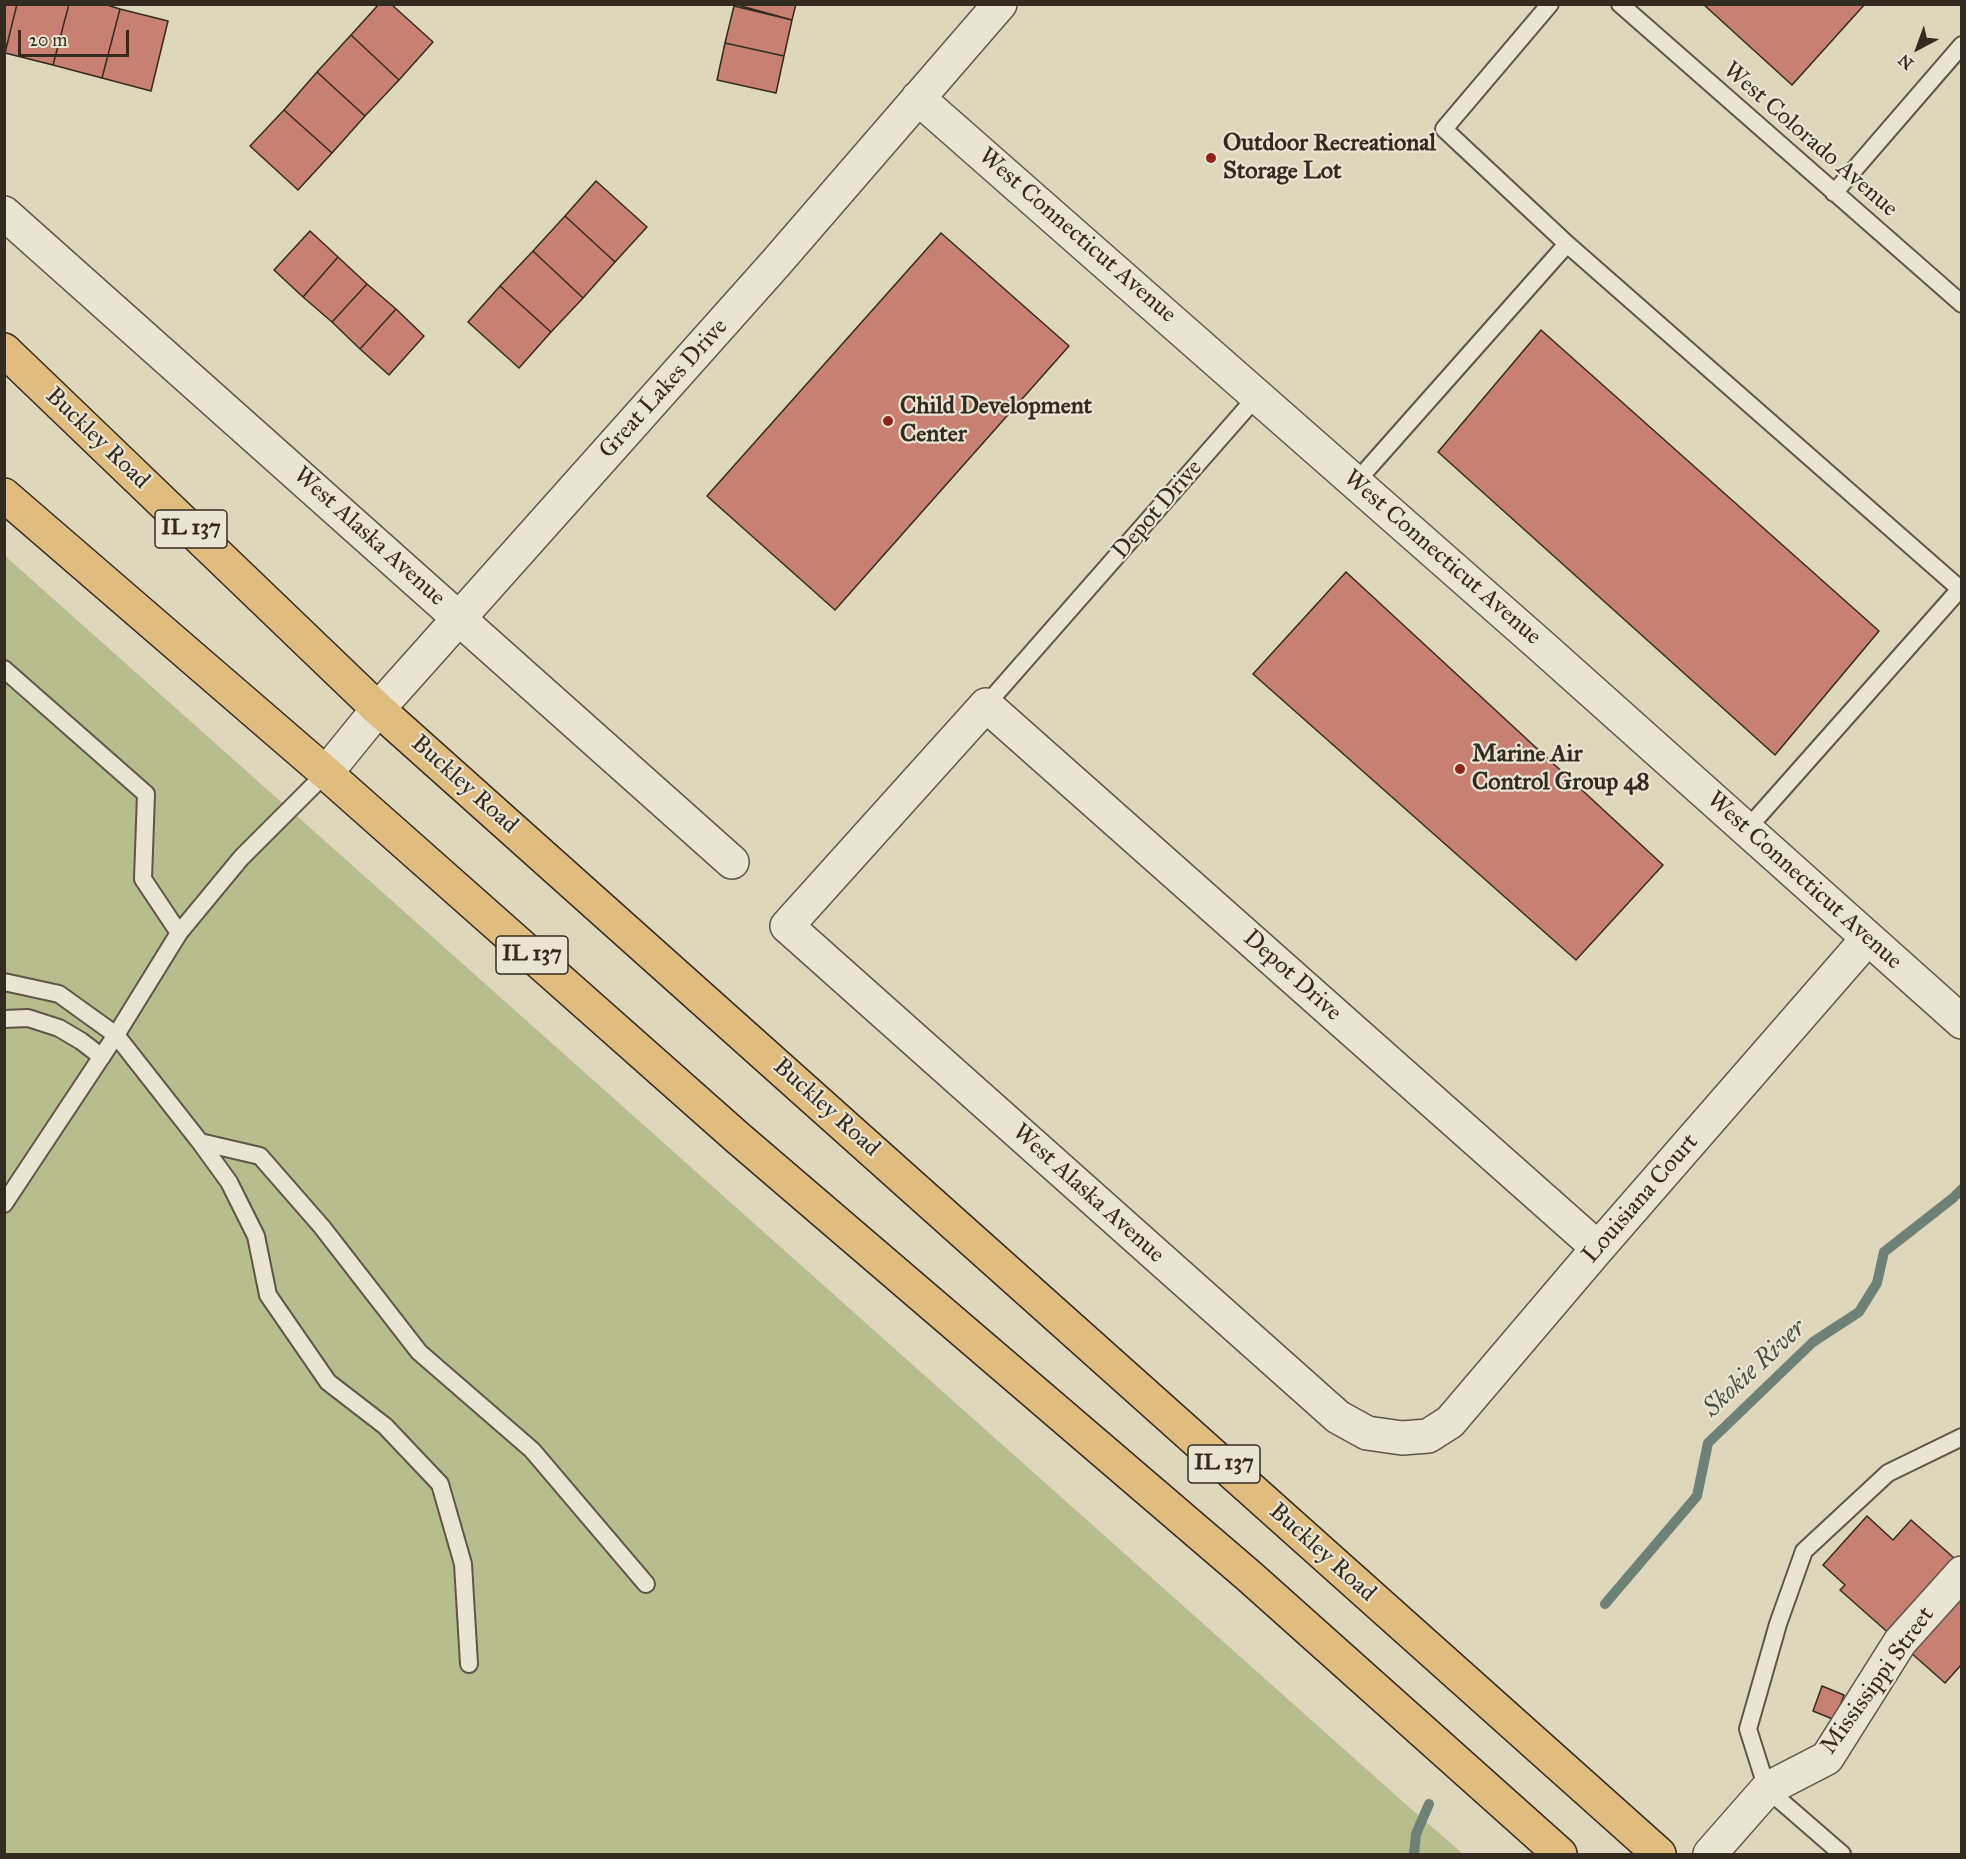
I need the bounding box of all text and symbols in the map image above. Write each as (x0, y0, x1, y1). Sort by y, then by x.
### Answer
scale bar (21, 18, 132, 56)
north arrow (1888, 18, 1948, 78)
text: 20 m (29, 29, 67, 51)
text: N (1895, 50, 1917, 74)
street label: West Colorado Avenue (1717, 56, 1903, 224)
place label: Outdoor Recreational Storage Lot (1223, 130, 1436, 186)
street label: West Connecticut Avenue (972, 142, 1182, 330)
marker: Outdoor Recreational Storage Lot (1204, 151, 1218, 165)
street label: Great Lakes Drive (594, 313, 734, 465)
street label: Buckley Road (39, 382, 155, 496)
place label: Child Development Center (900, 393, 1092, 449)
marker: Child Development Center (881, 414, 895, 428)
street label: Depot Drive (1107, 454, 1209, 566)
street label: West Alaska Avenue (287, 461, 451, 613)
street label: West Connecticut Avenue (1337, 464, 1547, 652)
road number: IL 137 (155, 510, 227, 548)
street label: Buckley Road (405, 730, 523, 840)
place label: Marine Air Control Group 48 (1472, 741, 1650, 797)
marker: Marine Air Control Group 48 (1453, 762, 1467, 776)
street label: West Connecticut Avenue (1701, 786, 1907, 976)
street label: Depot Drive (1237, 924, 1347, 1028)
road number: IL 137 (496, 936, 568, 974)
street label: Buckley Road (767, 1053, 885, 1163)
street label: West Alaska Avenue (1006, 1118, 1170, 1270)
street label: Louisiana Court (1577, 1128, 1705, 1270)
water label: Skokie River (1697, 1314, 1813, 1424)
road number: IL 137 (1188, 1445, 1260, 1483)
street label: Buckley Road (1263, 1498, 1381, 1608)
street label: Mississippi Street (1815, 1602, 1941, 1760)

